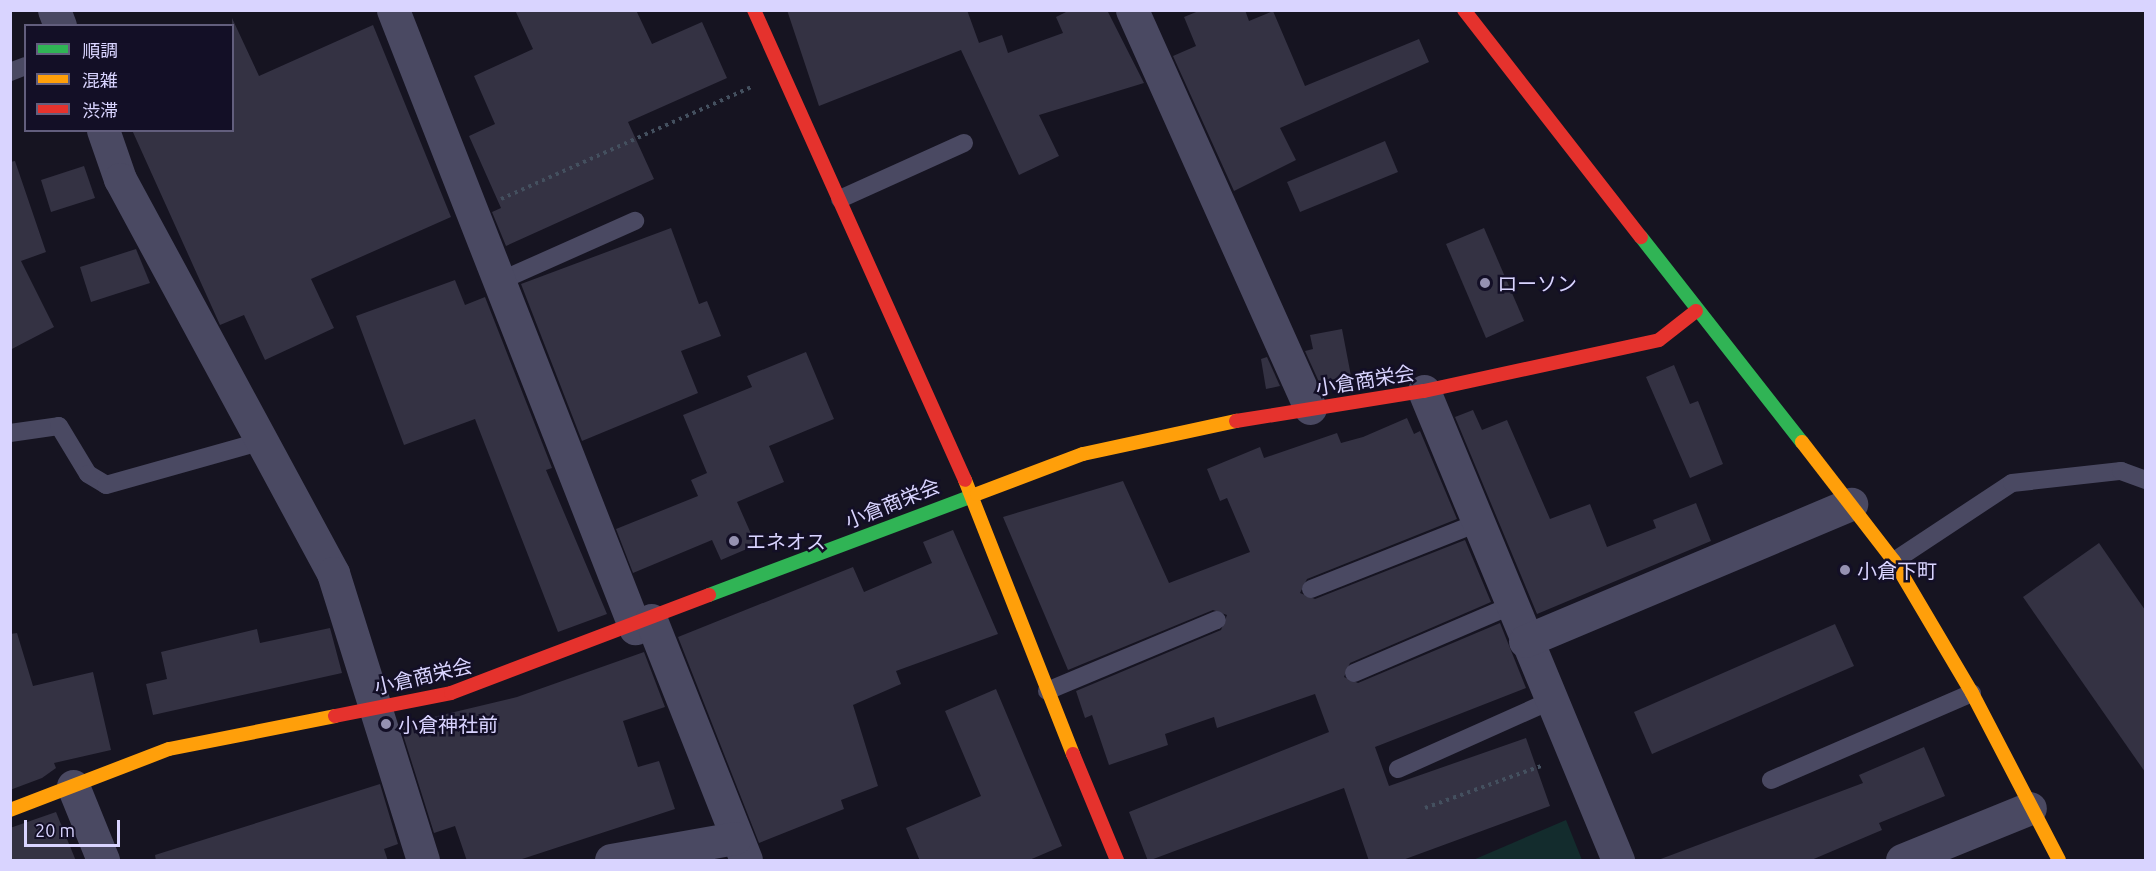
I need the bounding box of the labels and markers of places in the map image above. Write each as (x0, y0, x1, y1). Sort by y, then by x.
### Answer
place label: ローソン (1497, 271, 1577, 295)
marker: ローソン (1478, 276, 1492, 290)
place label: エネオス (746, 529, 826, 553)
marker: エネオス (727, 534, 741, 548)
place label: 小倉下町 (1857, 558, 1937, 582)
marker: 小倉下町 (1838, 563, 1852, 577)
place label: 小倉神社前 (398, 712, 498, 736)
marker: 小倉神社前 (379, 717, 393, 731)

